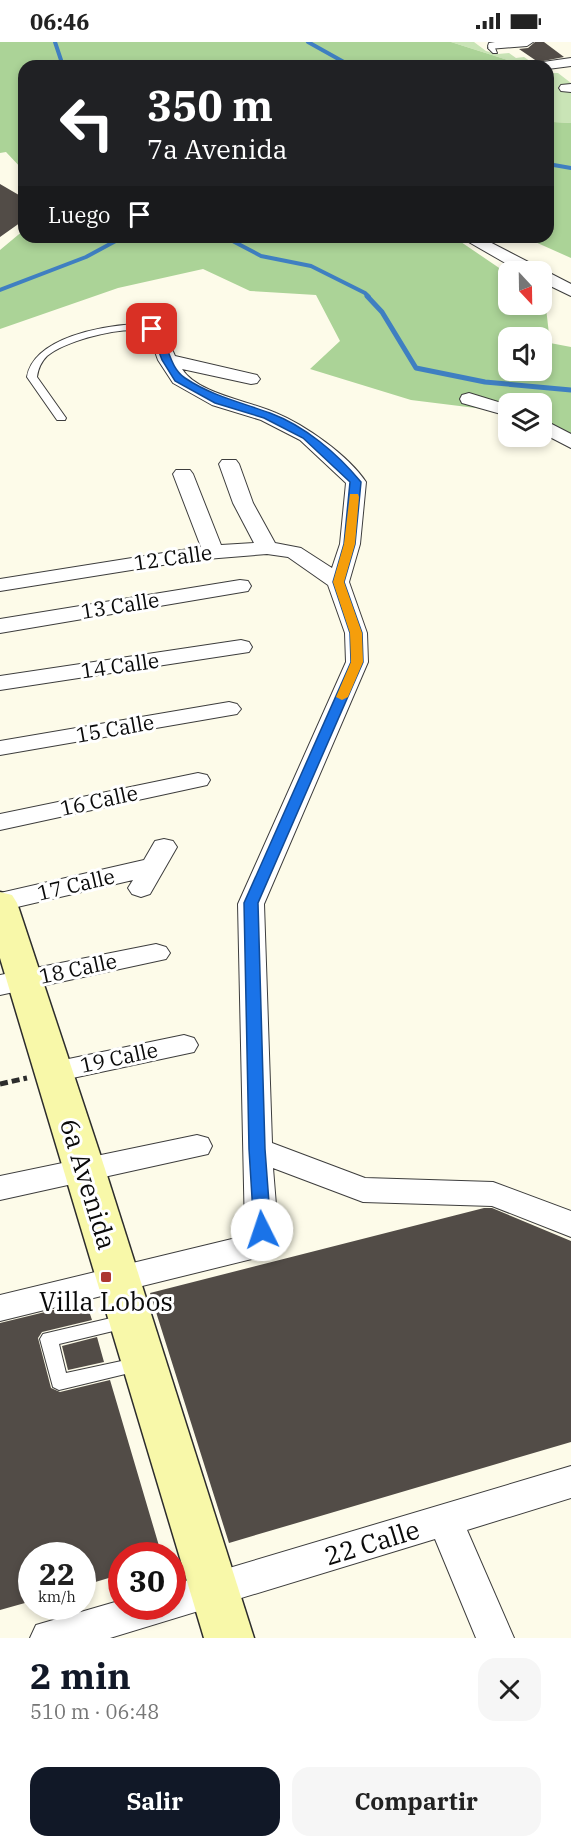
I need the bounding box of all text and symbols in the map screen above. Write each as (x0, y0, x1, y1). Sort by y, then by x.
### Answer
text: 06:46 (30, 7, 89, 36)
text: 350 m (147, 78, 273, 133)
icon: left (48, 84, 126, 162)
text: 7a Avenida (147, 131, 288, 166)
icon: arrive (123, 198, 156, 231)
text: Luego (48, 200, 111, 229)
north arrow (498, 261, 552, 315)
map controls (498, 261, 552, 447)
pin (126, 303, 177, 354)
icon: arrive (135, 312, 168, 345)
button: sound (498, 327, 552, 381)
button: layers (498, 393, 552, 447)
street label: 12 Calle (132, 538, 214, 576)
street label: 13 Calle (79, 585, 161, 625)
street label: 14 Calle (79, 646, 161, 684)
street label: 15 Calle (74, 707, 156, 749)
street label: 16 Calle (57, 778, 140, 822)
street label: 17 Calle (34, 862, 117, 907)
street label: 18 Calle (36, 946, 119, 990)
street label: 19 Calle (77, 1035, 160, 1079)
street label: 6a Avenida (53, 1114, 125, 1253)
position arrow (230, 1198, 294, 1262)
marker: Villa Lobos (99, 1270, 113, 1284)
place label: Villa Lobos (39, 1284, 173, 1318)
street label: 22 Calle (320, 1512, 423, 1573)
speed limit sign: 30 (108, 1542, 186, 1620)
text: 22 (39, 1554, 75, 1593)
text: km/h (38, 1587, 76, 1606)
text: 2 min (30, 1652, 131, 1699)
button: close (478, 1658, 541, 1721)
text: 510 m · 06:48 (30, 1698, 159, 1725)
button: Salir (30, 1767, 280, 1836)
button: Compartir (292, 1767, 541, 1836)

